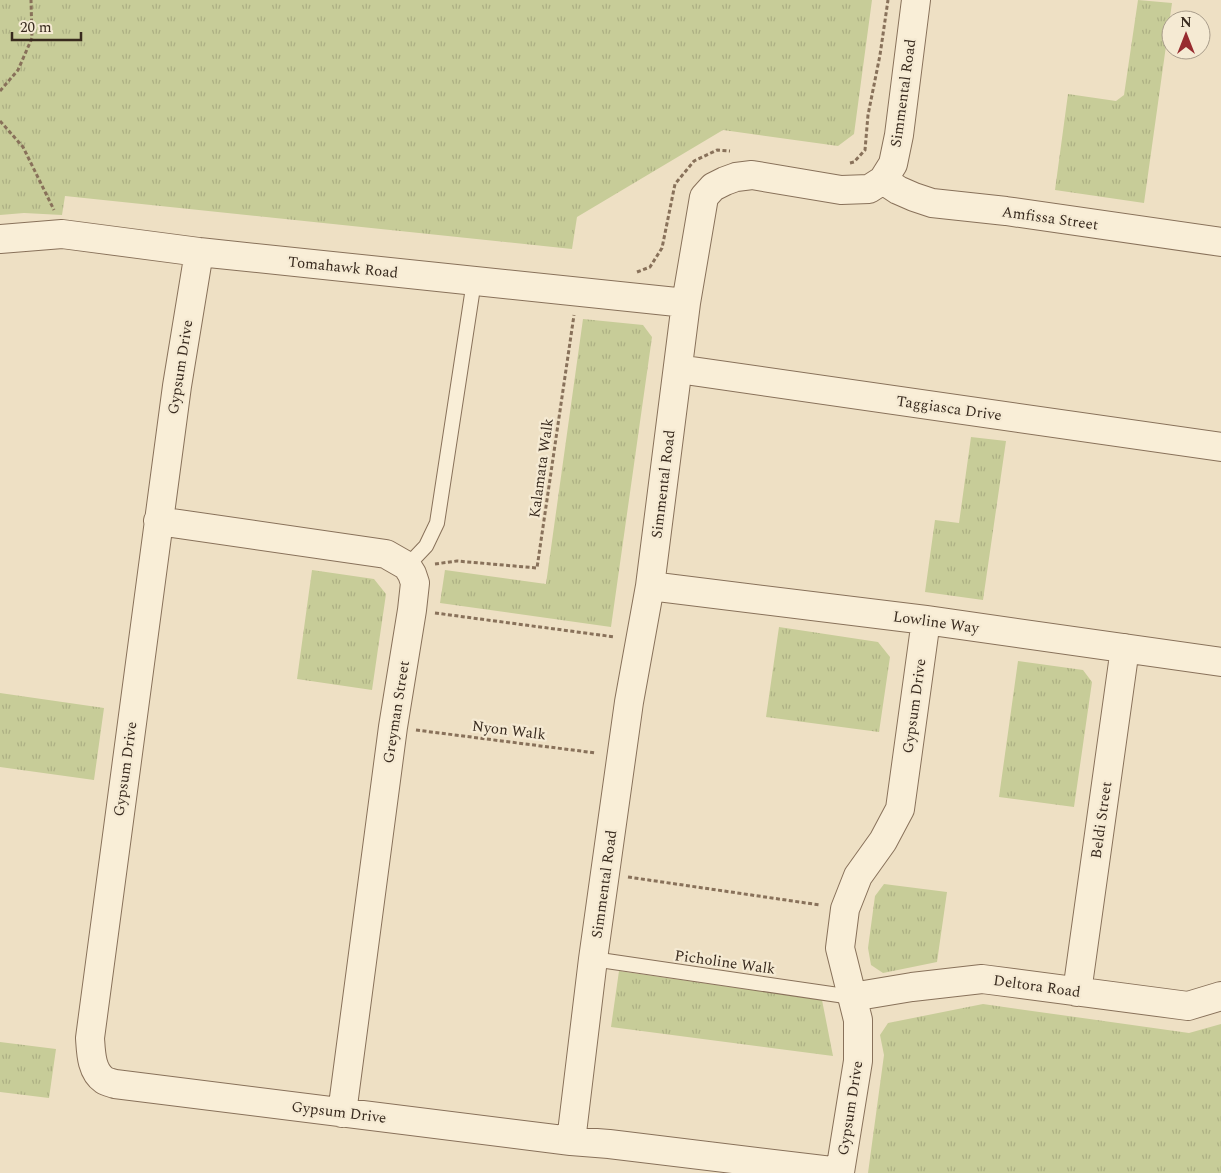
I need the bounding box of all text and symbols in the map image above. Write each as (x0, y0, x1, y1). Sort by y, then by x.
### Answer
scale bar (12, 10, 81, 42)
north arrow (1161, 10, 1211, 60)
text: N (1180, 12, 1192, 33)
text: 20 m (20, 16, 52, 39)
street label: Simmental Road (885, 37, 922, 149)
street label: Amfissa Street (1000, 200, 1100, 237)
street label: Tomahawk Road (287, 250, 399, 285)
street label: Gypsum Drive (162, 318, 199, 416)
street label: Taggiasca Drive (895, 390, 1003, 427)
street label: Kalamata Walk (523, 417, 560, 519)
street label: Simmental Road (645, 429, 682, 540)
street label: Lowline Way (891, 605, 981, 640)
street label: Gypsum Drive (896, 657, 933, 755)
street label: Greyman Street (377, 659, 416, 765)
street label: Nyon Walk (471, 715, 547, 746)
street label: Gypsum Drive (107, 720, 144, 818)
street label: Beldi Street (1085, 780, 1118, 860)
street label: Simmental Road (586, 828, 623, 940)
street label: Picholine Walk (673, 944, 777, 981)
street label: Deltora Road (992, 969, 1082, 1004)
street label: Gypsum Drive (832, 1059, 869, 1157)
street label: Gypsum Drive (290, 1095, 388, 1130)

